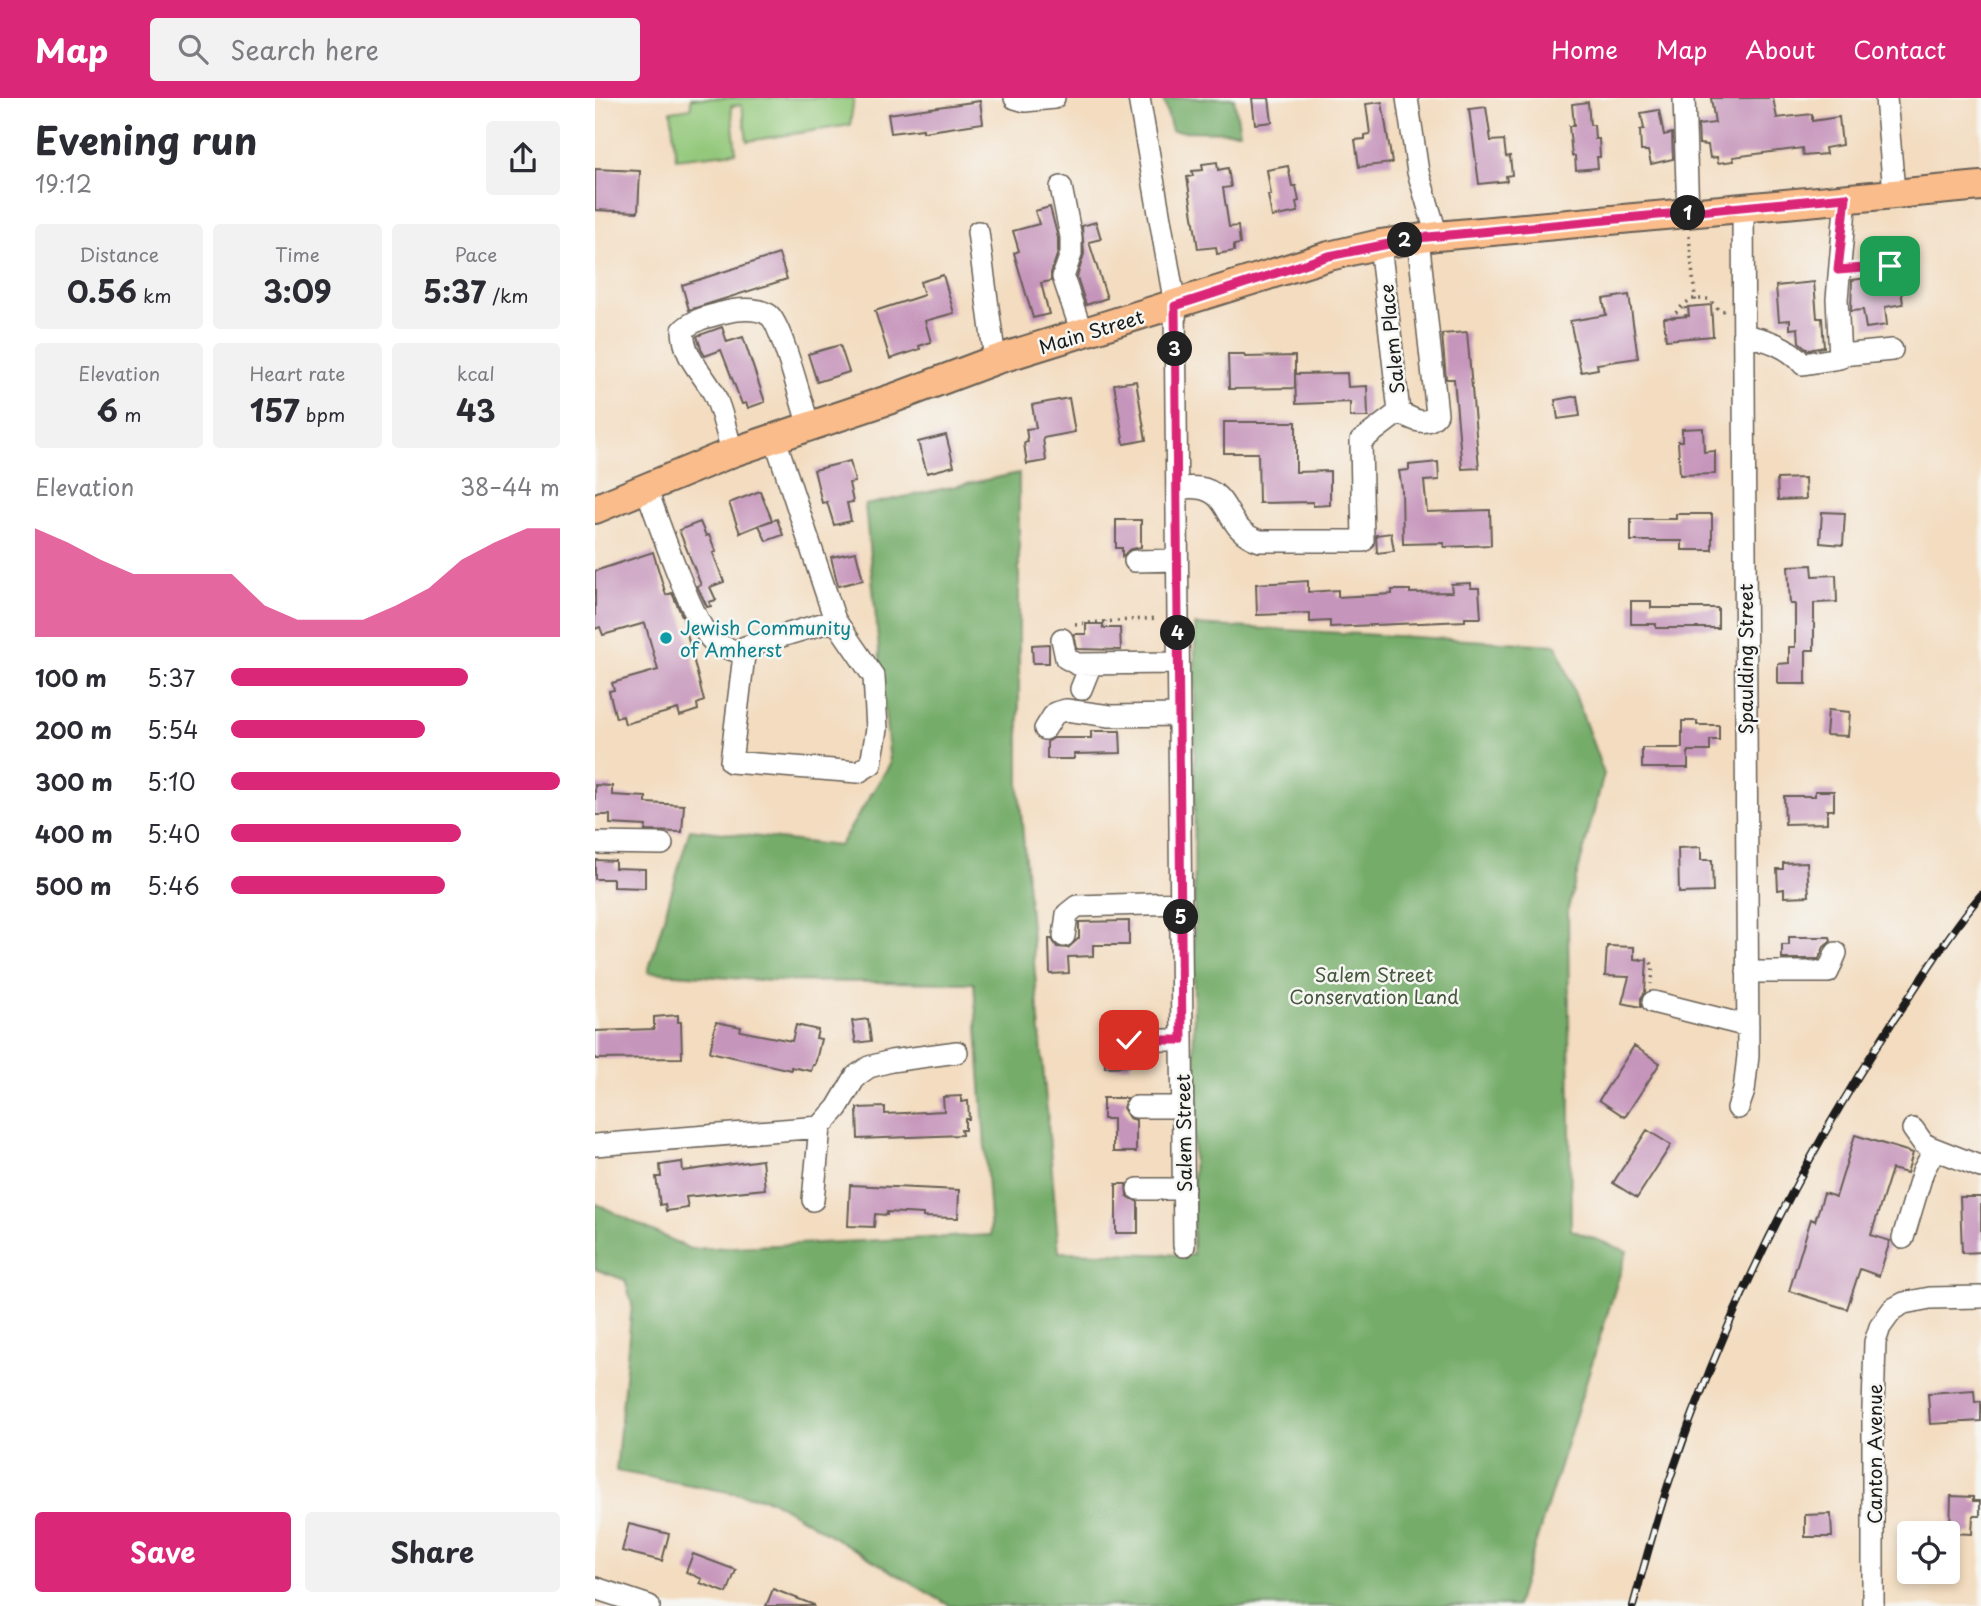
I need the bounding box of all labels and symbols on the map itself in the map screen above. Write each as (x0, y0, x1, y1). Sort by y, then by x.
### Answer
pin: 1 (1671, 195, 1705, 230)
pin: 2 (1387, 222, 1423, 258)
pin (1860, 236, 1920, 296)
street label: Salem Place (1371, 283, 1411, 395)
street label: Main Street (1035, 302, 1147, 360)
pin: 3 (1157, 331, 1193, 366)
street label: Spaulding Street (1731, 583, 1759, 735)
place label: Jewish Community of Amherst (680, 613, 851, 663)
pin: 4 (1161, 616, 1195, 650)
marker: Jewish Community of Amherst (658, 630, 674, 646)
pin: 5 (1163, 900, 1199, 934)
park label: Salem Street Conservation Land (1289, 960, 1459, 1010)
pin (1099, 1010, 1159, 1070)
street label: Salem Street (1168, 1073, 1198, 1192)
street label: Canton Avenue (1860, 1384, 1888, 1524)

